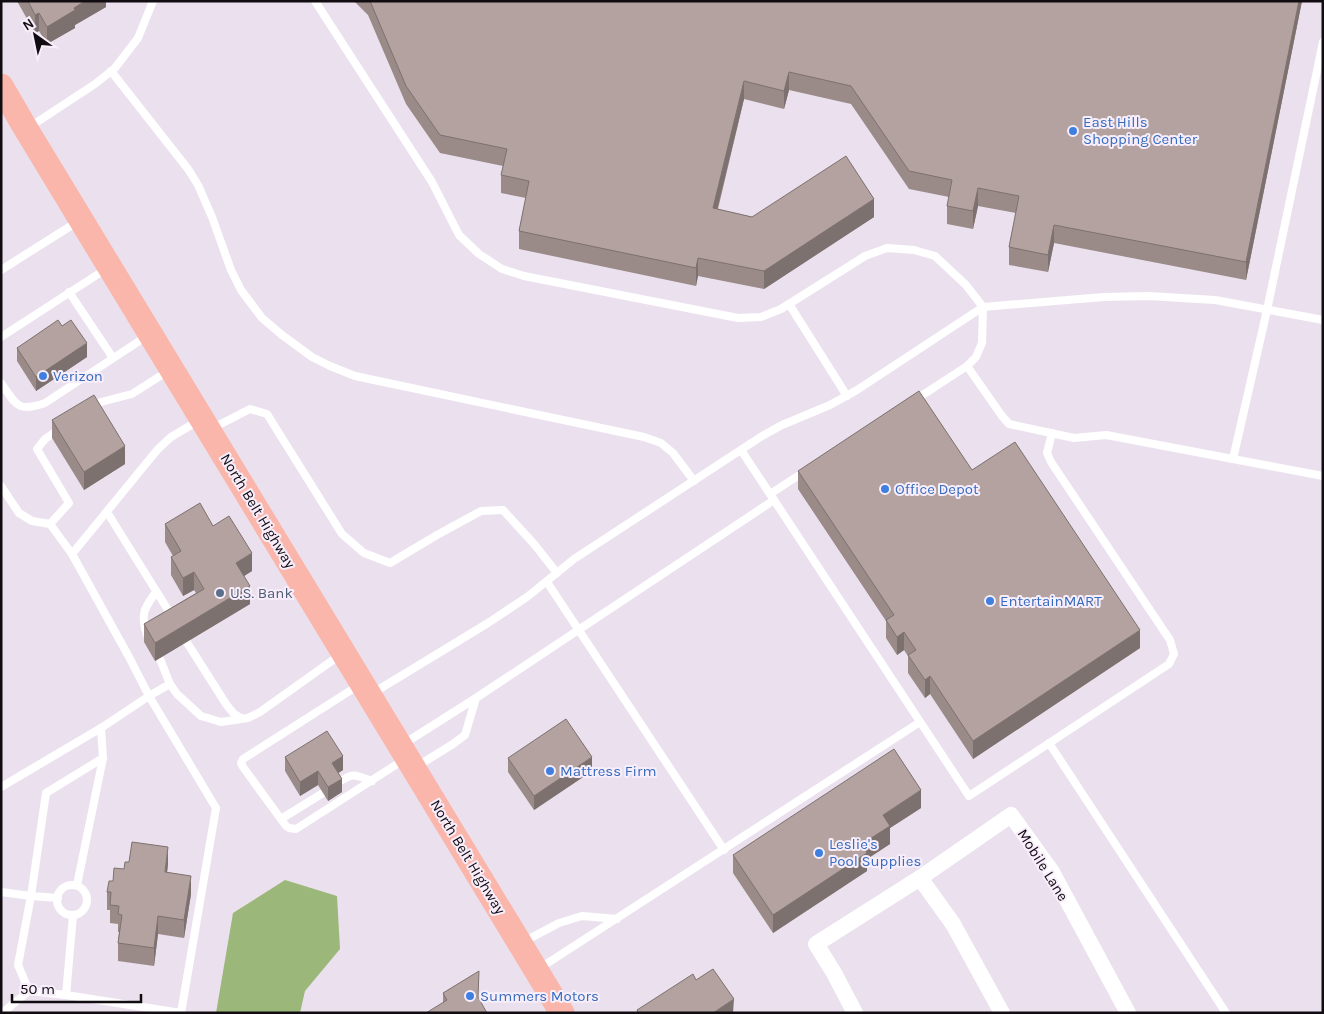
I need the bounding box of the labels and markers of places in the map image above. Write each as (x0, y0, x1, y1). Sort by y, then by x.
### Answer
place label: East Hills Shopping Center (1083, 113, 1198, 148)
marker: East Hills Shopping Center (1067, 125, 1079, 137)
place label: Verizon (53, 367, 103, 385)
marker: Verizon (37, 370, 49, 382)
place label: Office Depot (895, 480, 979, 498)
marker: Office Depot (879, 483, 891, 495)
place label: U.S. Bank (230, 584, 293, 602)
marker: U.S. Bank (214, 587, 226, 599)
place label: EntertainMART (1000, 592, 1102, 610)
marker: EntertainMART (984, 595, 996, 607)
place label: Mattress Firm (560, 762, 656, 780)
marker: Mattress Firm (544, 765, 556, 777)
place label: Leslie's Pool Supplies (829, 835, 921, 870)
marker: Leslie's Pool Supplies (813, 847, 825, 859)
place label: Summers Motors (480, 987, 599, 1005)
marker: Summers Motors (464, 990, 476, 1002)

